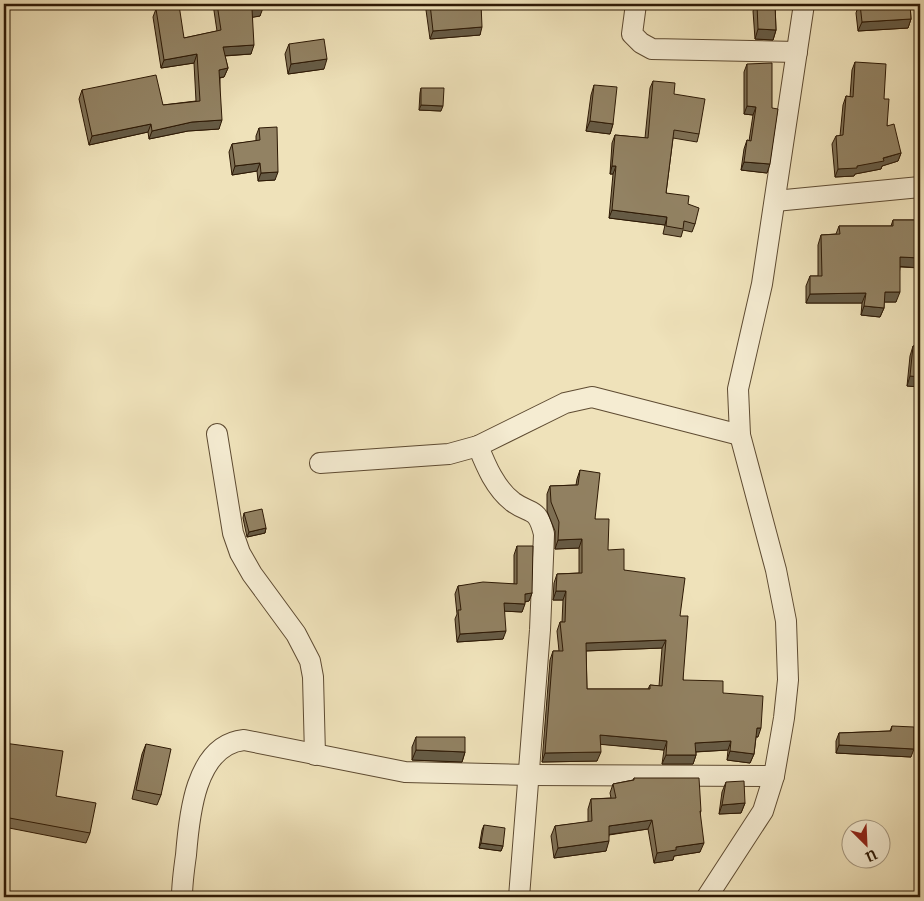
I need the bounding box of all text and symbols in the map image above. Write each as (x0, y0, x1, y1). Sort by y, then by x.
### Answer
north arrow (842, 818, 892, 868)
text: U (863, 845, 880, 865)

